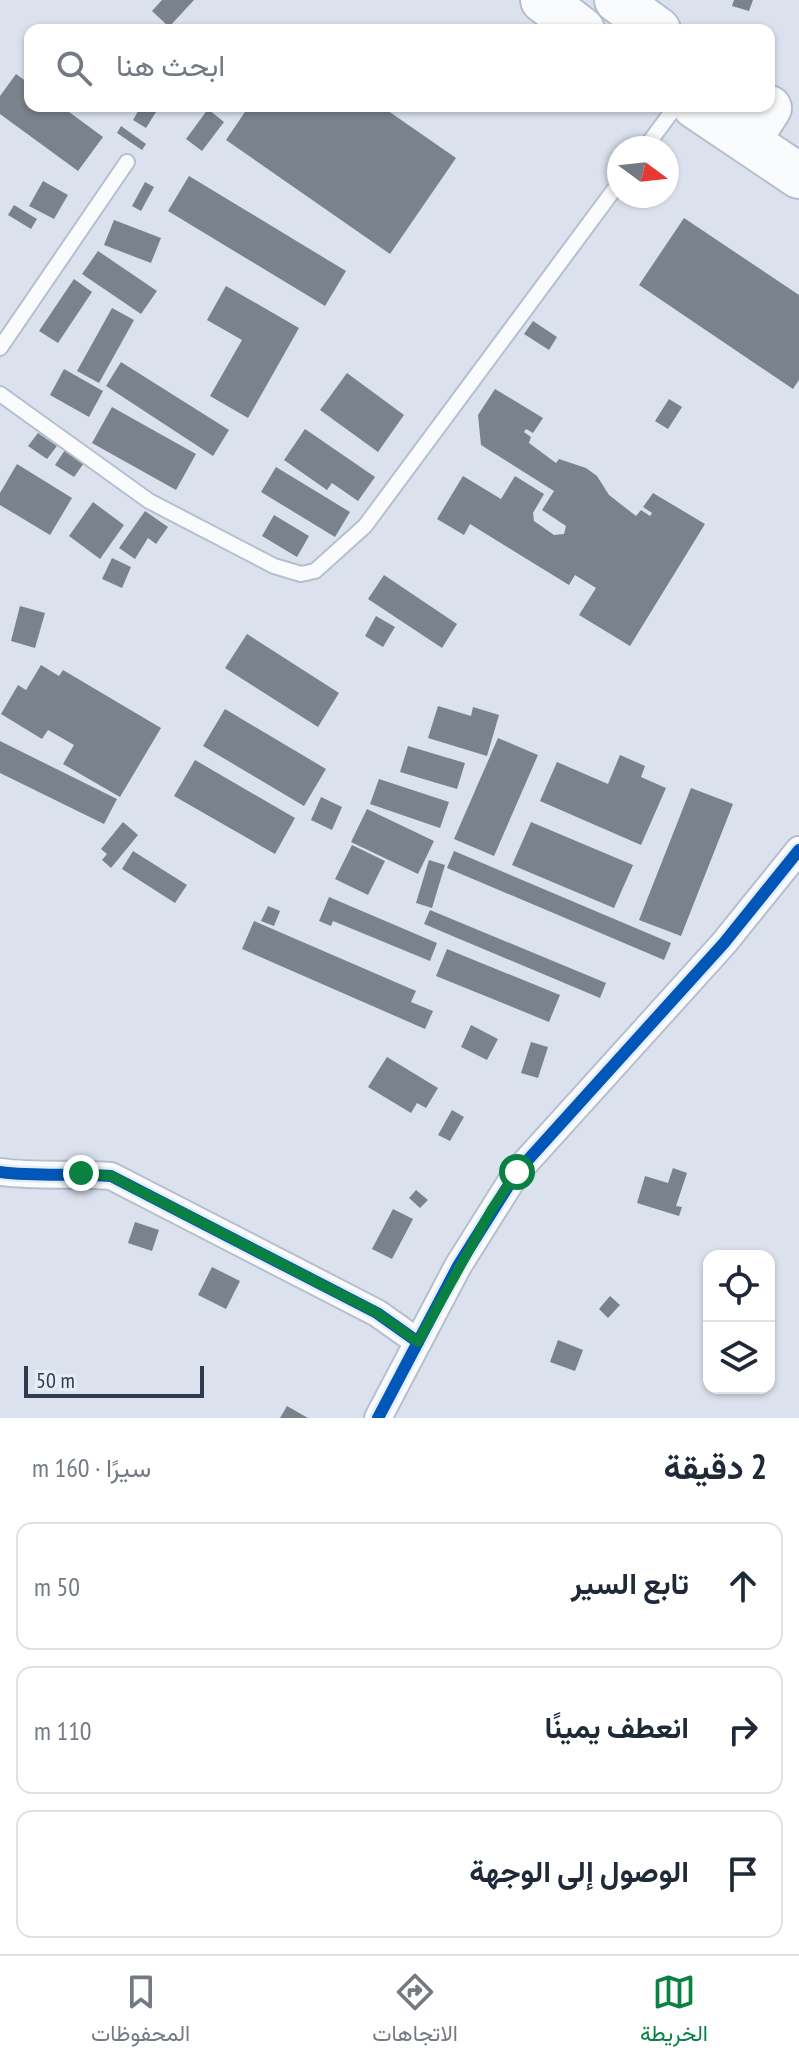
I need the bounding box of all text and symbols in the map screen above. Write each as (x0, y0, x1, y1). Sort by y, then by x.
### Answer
search box (24, 24, 775, 112)
text: ابحث هنا (116, 45, 225, 84)
icon: search (52, 46, 96, 90)
north arrow (607, 136, 679, 208)
route start (499, 1154, 535, 1190)
route end (63, 1155, 99, 1191)
map controls (703, 1250, 775, 1394)
button: locate (703, 1250, 775, 1322)
button: layers (703, 1322, 775, 1394)
scale bar (24, 1362, 204, 1398)
text: 50 m (36, 1366, 75, 1394)
text: 2 دقيقة (664, 1444, 767, 1488)
text: سيرًا · 160 m (32, 1451, 151, 1484)
text: تابع السير (571, 1563, 689, 1602)
icon: ahead (721, 1564, 765, 1608)
text: 50 m (34, 1570, 80, 1603)
text: انعطف يمينًا (545, 1707, 689, 1746)
icon: right (721, 1708, 765, 1752)
text: 110 m (34, 1714, 92, 1747)
text: الوصول إلى الوجهة (469, 1851, 689, 1890)
icon: arrive (721, 1852, 765, 1896)
tab: المحفوظات (91, 1970, 190, 2053)
tab: الاتجاهات (372, 1970, 458, 2053)
tab: الخريطة (640, 1970, 708, 2053)

